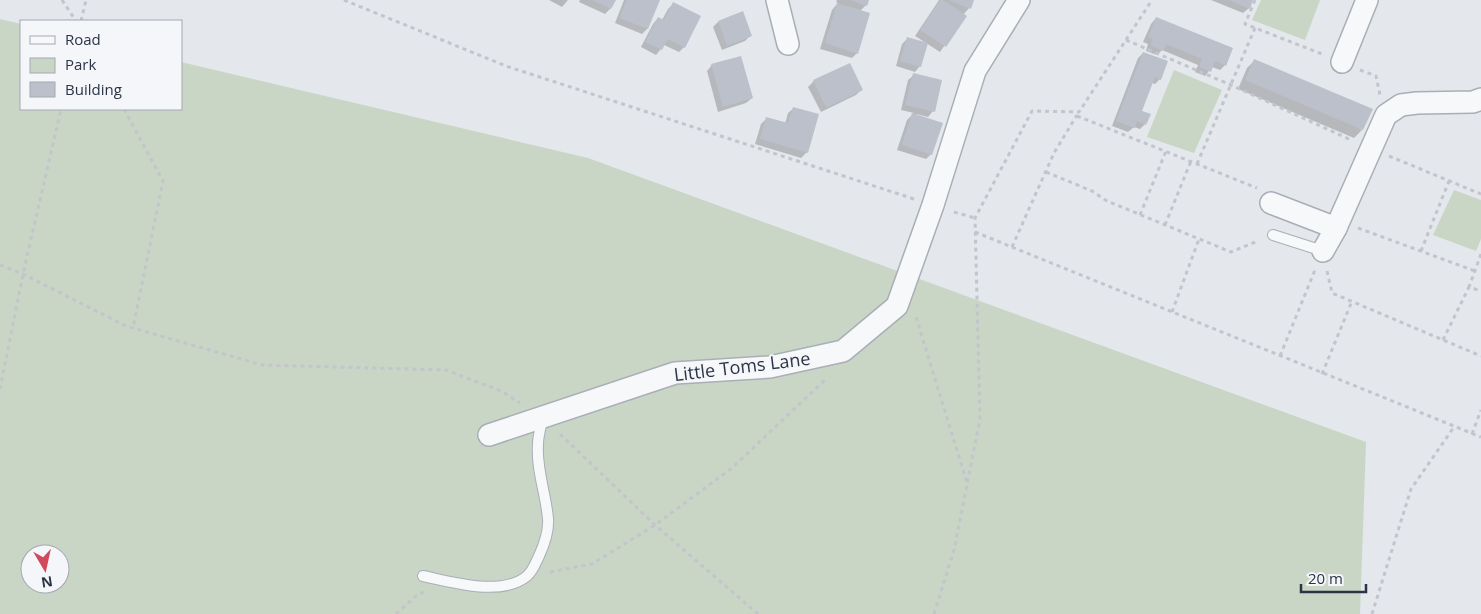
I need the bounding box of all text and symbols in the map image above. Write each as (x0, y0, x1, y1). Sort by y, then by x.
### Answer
legend (20, 20, 182, 110)
text: Road (65, 29, 101, 49)
text: Park (65, 54, 96, 74)
text: Building (65, 79, 122, 99)
street label: Little Toms Lane (672, 346, 812, 386)
north arrow (20, 544, 70, 594)
scale bar (1301, 562, 1366, 594)
text: 20 m (1308, 568, 1343, 588)
text: N (40, 572, 54, 593)

